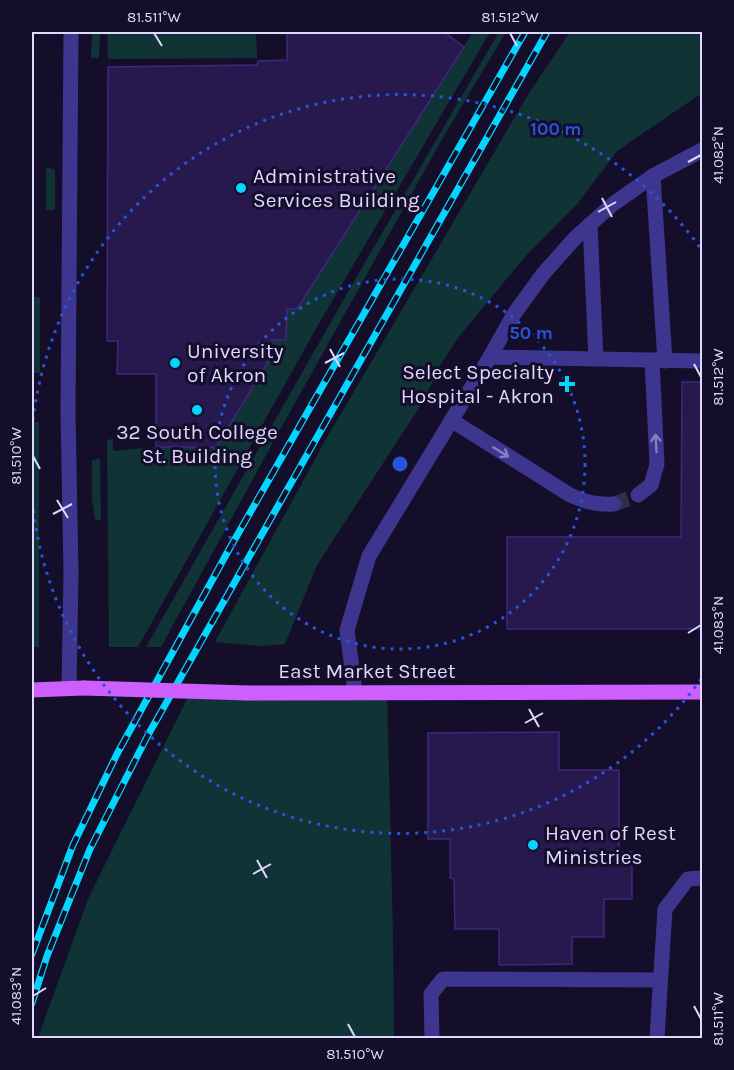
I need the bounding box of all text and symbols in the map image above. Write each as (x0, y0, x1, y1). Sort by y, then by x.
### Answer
text: 81.511°W (127, 8, 181, 26)
text: 81.512°W (481, 8, 539, 26)
text: 100 m (531, 118, 581, 140)
text: 41.082°N (709, 126, 727, 184)
place label: Administrative Services Building (253, 164, 420, 212)
marker: Administrative Services Building (234, 181, 248, 195)
text: 50 m (509, 322, 553, 344)
place label: University of Akron (187, 339, 284, 387)
text: 81.512°W (709, 348, 727, 406)
marker: University of Akron (168, 356, 182, 370)
place label: Select Specialty Hospital - Akron (401, 360, 554, 408)
marker: Select Specialty Hospital - Akron (558, 375, 576, 393)
marker: 32 South College St. Building (190, 403, 204, 417)
place label: 32 South College St. Building (116, 420, 278, 468)
text: 81.510°W (7, 427, 25, 485)
one-way arrow (651, 434, 662, 454)
one-way arrow (492, 446, 509, 458)
centre of rings (390, 454, 410, 474)
text: 41.083°N (709, 596, 727, 654)
street label: East Market Street (278, 659, 456, 683)
place label: Haven of Rest Ministries (545, 821, 676, 869)
marker: Haven of Rest Ministries (526, 838, 540, 852)
text: 41.083°N (7, 967, 25, 1025)
text: 81.511°W (709, 992, 727, 1046)
text: 81.510°W (326, 1045, 384, 1063)

